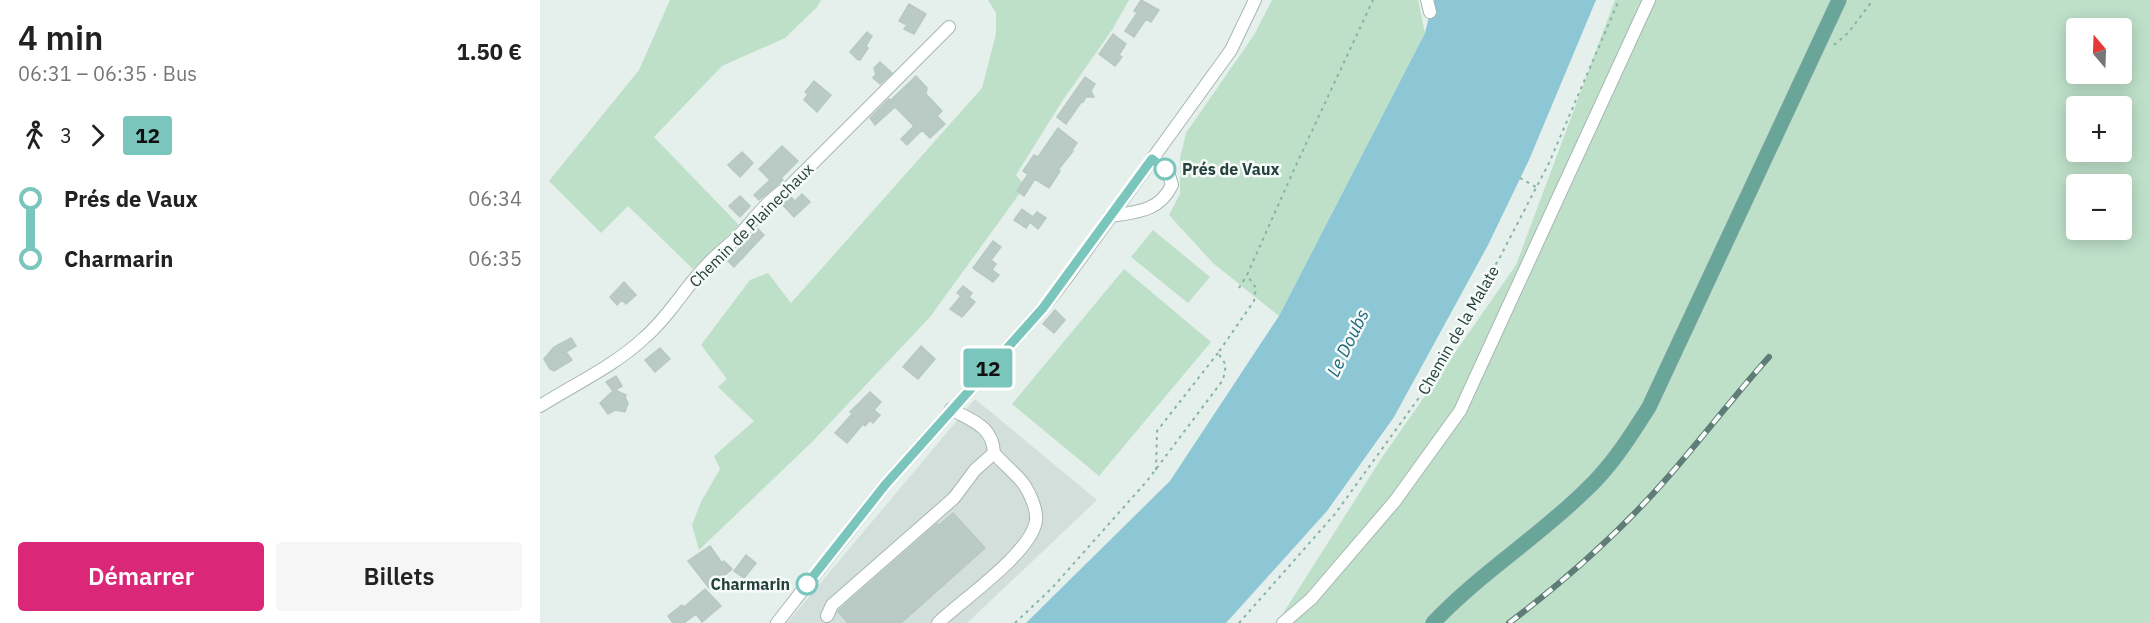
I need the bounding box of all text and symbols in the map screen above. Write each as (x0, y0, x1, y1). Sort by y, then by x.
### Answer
text: 4 min (18, 16, 103, 59)
north arrow (2066, 18, 2132, 84)
map controls (2066, 18, 2132, 240)
text: 1.50 € (457, 37, 522, 66)
text: 06:31 – 06:35 · Bus (18, 60, 197, 87)
button: + (2066, 96, 2132, 162)
icon: walk (18, 119, 51, 152)
icon: forward (81, 119, 114, 152)
text: 12 (135, 121, 160, 149)
text: 3 (60, 122, 72, 149)
marker: Prés de Vaux (1154, 158, 1176, 180)
street label: Chemin de Plainechaux (685, 159, 817, 291)
place label: Prés de Vaux (1182, 159, 1279, 179)
button: − (2066, 174, 2132, 240)
text: Prés de Vaux (64, 184, 198, 213)
text: 06:34 (468, 185, 522, 212)
text: Charmarin (64, 244, 173, 273)
text: 06:35 (468, 245, 522, 272)
street label: Chemin de la Malate (1413, 262, 1503, 398)
water label: Le Doubs (1321, 305, 1374, 380)
line badge: 12 (961, 348, 1015, 388)
text: 12 (975, 354, 1001, 382)
button: Démarrer (18, 542, 264, 611)
button: Billets (276, 542, 522, 611)
marker: Charmarin (796, 573, 818, 595)
place label: Charmarin (710, 574, 790, 594)

